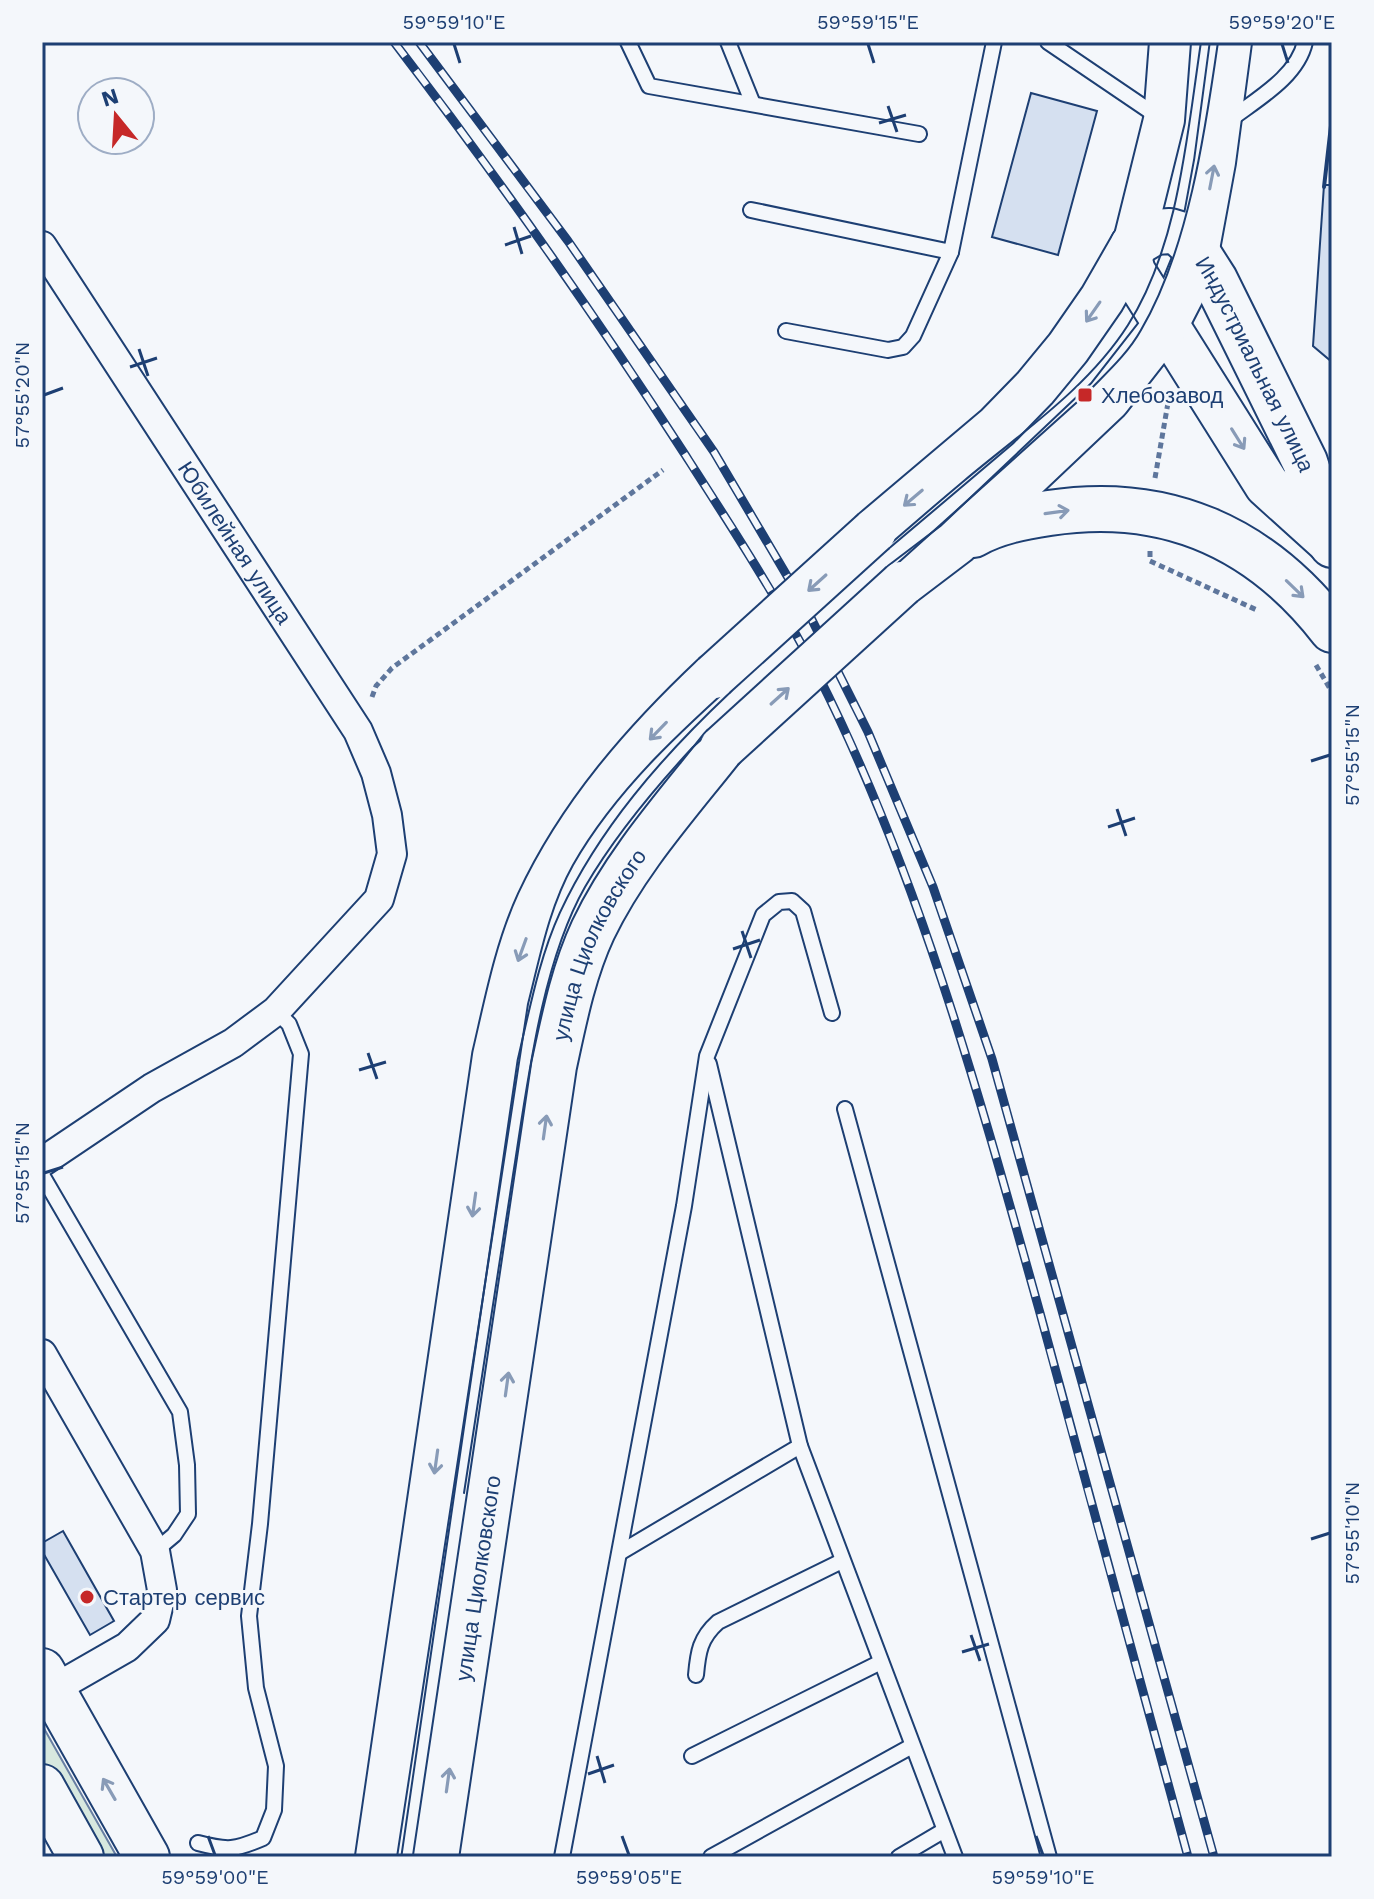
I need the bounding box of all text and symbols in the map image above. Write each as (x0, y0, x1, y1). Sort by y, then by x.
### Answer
text: 59°59'10"E (403, 10, 505, 34)
text: 59°59'15"E (817, 10, 919, 34)
text: 59°59'20"E (1229, 10, 1335, 34)
north arrow (76, 76, 156, 156)
text: N (98, 83, 122, 112)
one-way arrow (1206, 165, 1221, 190)
street label: Индустриальная улица (1191, 252, 1320, 476)
one-way arrow (1085, 301, 1101, 323)
text: 57°55'20"N (10, 342, 34, 448)
place label: Хлебозавод (1101, 383, 1224, 408)
marker: Хлебозавод (1076, 386, 1094, 404)
one-way arrow (1230, 427, 1246, 450)
street label: Юбилейная улица (173, 457, 298, 629)
one-way arrow (903, 489, 924, 507)
one-way arrow (1044, 504, 1069, 519)
one-way arrow (807, 574, 827, 592)
one-way arrow (1285, 579, 1304, 598)
one-way arrow (769, 687, 789, 705)
text: 57°55'15"N (1340, 704, 1364, 806)
one-way arrow (650, 720, 668, 740)
street label: улица Циолковского (547, 844, 651, 1043)
one-way arrow (514, 937, 529, 962)
one-way arrow (538, 1115, 553, 1140)
text: 57°55'15"N (10, 1122, 34, 1224)
one-way arrow (466, 1192, 481, 1217)
one-way arrow (500, 1372, 515, 1397)
one-way arrow (428, 1449, 443, 1474)
street label: улица Циолковского (450, 1474, 505, 1683)
text: 57°55'10"N (1340, 1482, 1364, 1585)
place label: Стартер сервис (103, 1585, 265, 1610)
marker: Стартер сервис (78, 1588, 96, 1606)
one-way arrow (441, 1768, 456, 1793)
one-way arrow (100, 1778, 116, 1801)
text: 59°59'00"E (161, 1865, 269, 1889)
text: 59°59'05"E (576, 1865, 682, 1889)
text: 59°59'10"E (992, 1865, 1094, 1889)

